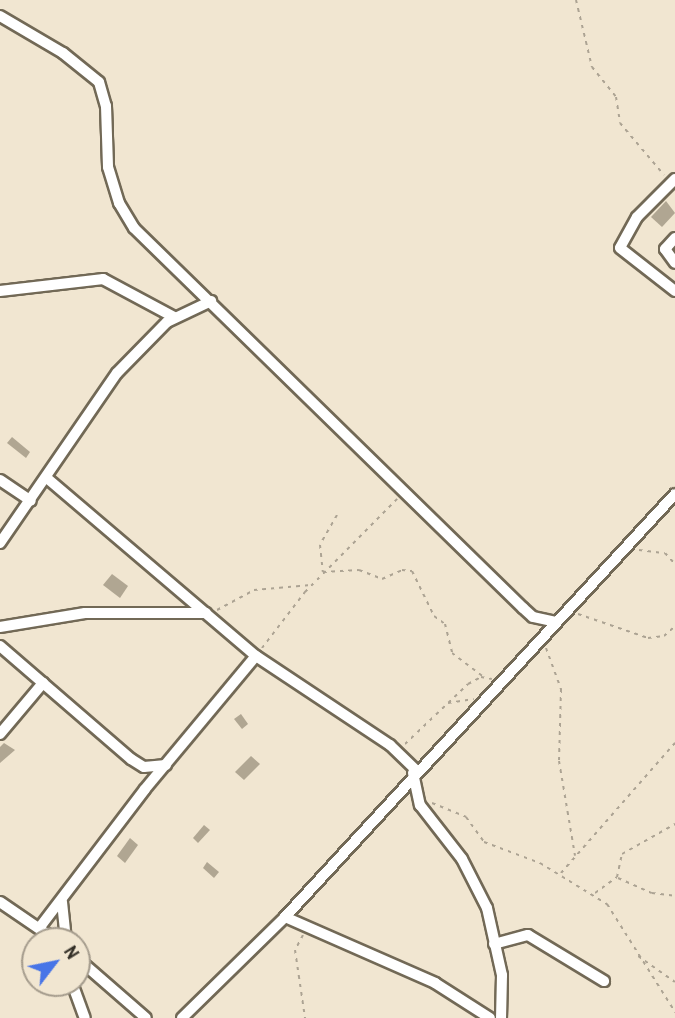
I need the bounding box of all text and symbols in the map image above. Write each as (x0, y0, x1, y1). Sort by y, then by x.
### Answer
north arrow (21, 927, 91, 997)
text: N (58, 940, 86, 964)

